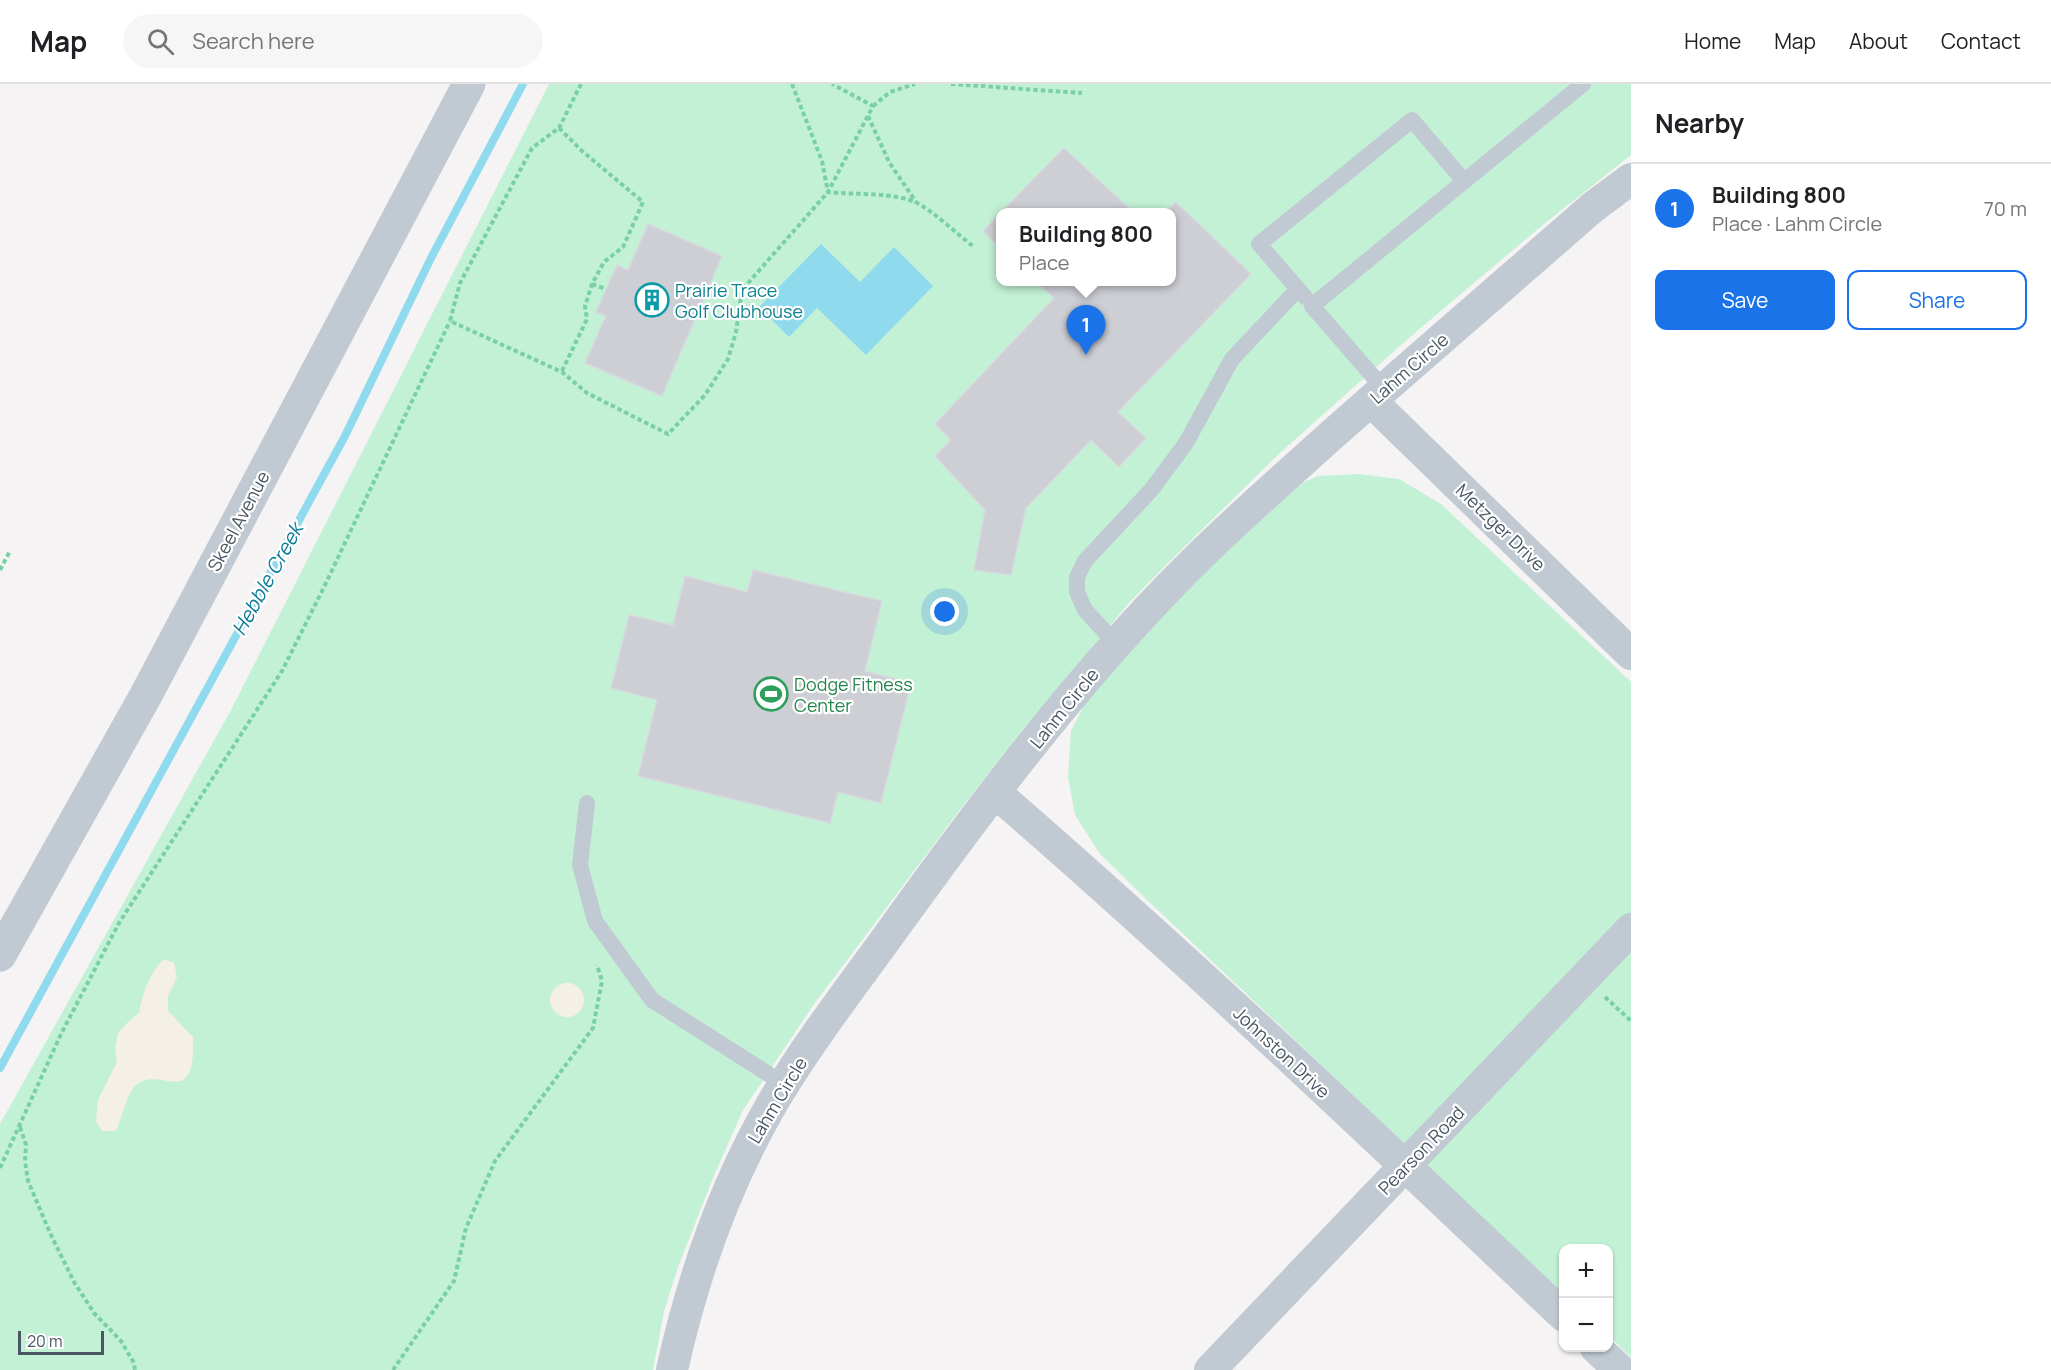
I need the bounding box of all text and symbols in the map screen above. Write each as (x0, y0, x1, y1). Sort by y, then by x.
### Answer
search box (123, 14, 543, 68)
text: Map (30, 22, 87, 60)
icon: search (144, 25, 177, 58)
text: Search here (192, 26, 315, 56)
text: Home (1684, 27, 1741, 55)
text: Map (1774, 27, 1816, 55)
text: About (1849, 27, 1908, 55)
text: Contact (1941, 27, 2021, 55)
text: Nearby (1655, 105, 1744, 141)
text: Building 800 (1712, 180, 1846, 210)
text: 1 (1670, 195, 1679, 222)
text: 70 m (1984, 195, 2027, 222)
popup (996, 208, 1176, 286)
text: Place · Lahm Circle (1712, 210, 1882, 237)
text: Building 800 (1019, 219, 1153, 249)
text: Place (1019, 249, 1069, 276)
button: Save (1655, 270, 1835, 330)
button: Share (1847, 270, 2027, 330)
place label: Prairie Trace Golf Clubhouse (675, 278, 803, 323)
building icon: Prairie Trace Golf Clubhouse (634, 282, 670, 318)
pin: 1 (1066, 306, 1106, 355)
street label: Lahm Circle (1365, 327, 1453, 409)
street label: Skeel Avenue (202, 467, 274, 575)
street label: Metzger Drive (1451, 478, 1551, 576)
water label: Hebble Creek (225, 516, 310, 640)
your location (930, 597, 959, 626)
street label: Lahm Circle (1024, 663, 1104, 753)
place label: Dodge Fitness Center (794, 672, 913, 717)
sports icon: Dodge Fitness Center (753, 676, 789, 712)
street label: Johnston Drive (1229, 1001, 1335, 1103)
street label: Lahm Circle (742, 1052, 812, 1148)
street label: Pearson Road (1373, 1101, 1469, 1199)
map controls (1559, 1244, 1613, 1352)
button: + (1559, 1244, 1613, 1298)
button: − (1559, 1298, 1613, 1352)
scale bar (18, 1328, 104, 1356)
text: 20 m (27, 1330, 63, 1352)

